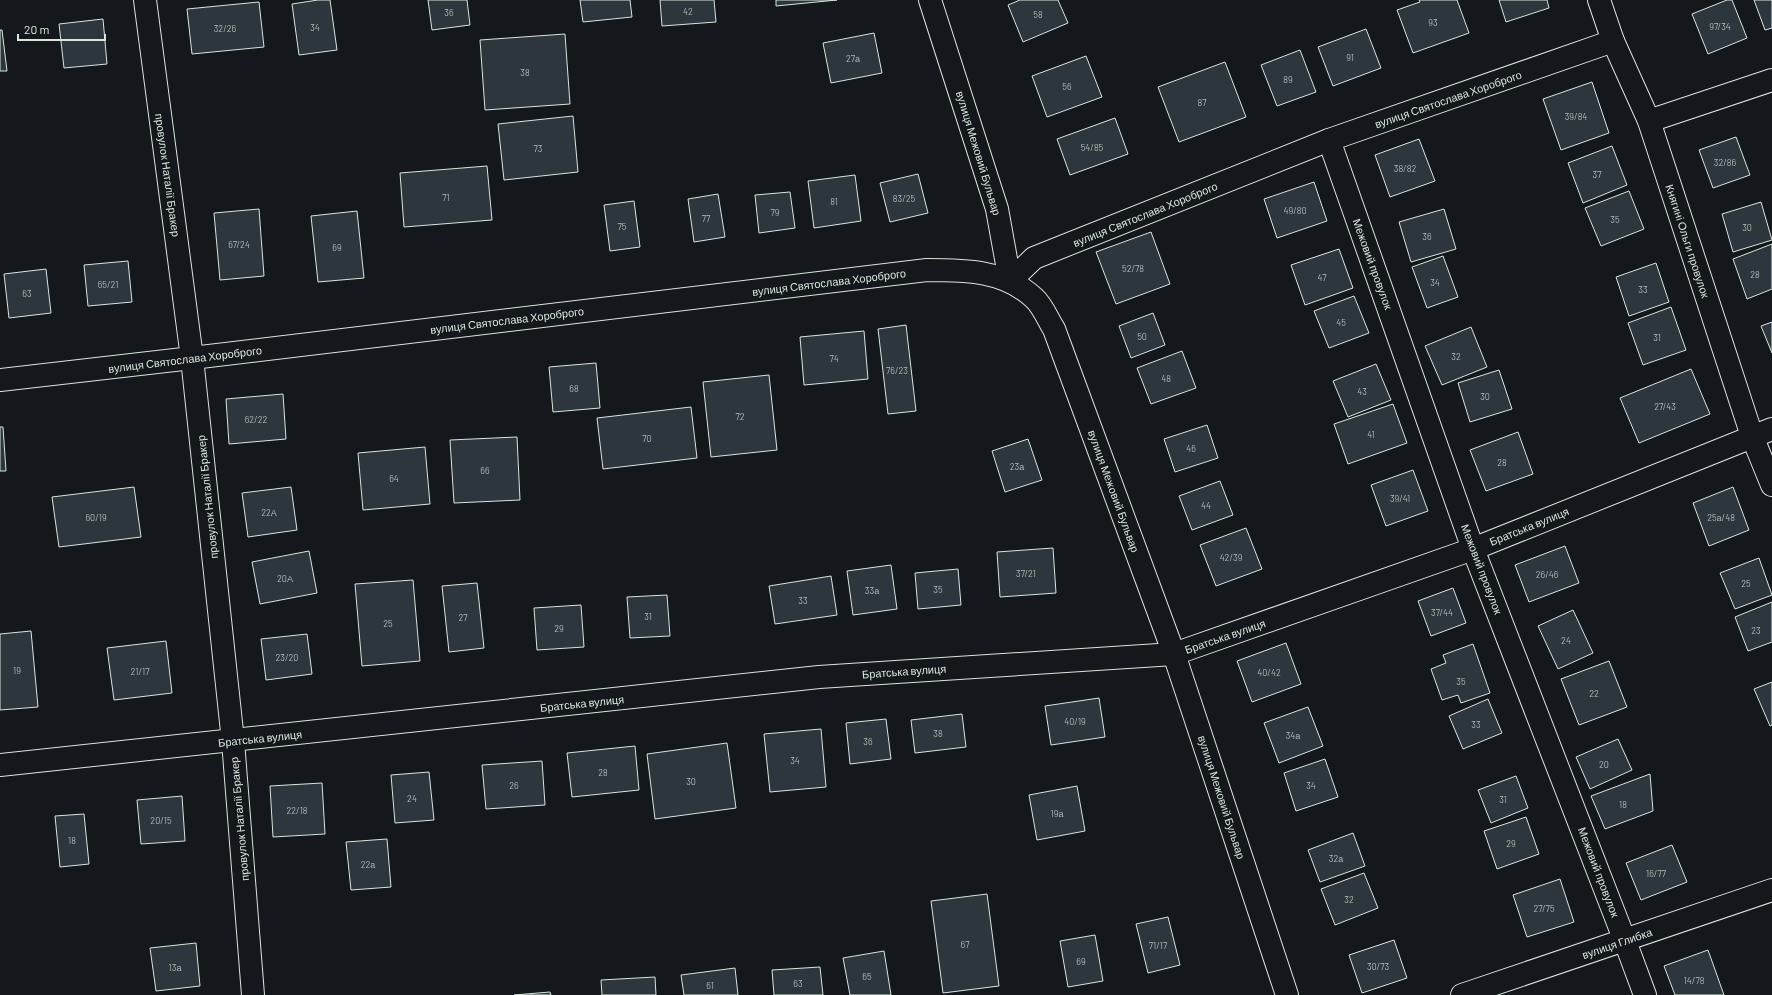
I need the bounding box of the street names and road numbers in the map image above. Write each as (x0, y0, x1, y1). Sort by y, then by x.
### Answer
street label: вулиця Святослава Хороброго (1373, 68, 1523, 130)
street label: вулиця Межовий Бульвар (954, 89, 1004, 217)
street label: провулок Наталії Бракер (153, 113, 183, 237)
street label: вулиця Святослава Хороброго (1071, 179, 1219, 249)
street label: Княгині Ольги провулок (1663, 183, 1713, 300)
street label: Межовий провулок (1351, 217, 1396, 311)
street label: вулиця Святослава Хороброго (751, 266, 907, 298)
street label: вулиця Святослава Хороброго (429, 304, 585, 336)
street label: вулиця Святослава Хороброго (107, 343, 263, 375)
street label: вулиця Межовий Бульвар (1086, 428, 1142, 554)
street label: провулок Наталії Бракер (194, 434, 220, 560)
street label: Братська вулиця (1487, 504, 1571, 548)
street label: Межовий провулок (1459, 522, 1505, 616)
street label: Братська вулиця (1183, 616, 1267, 656)
street label: Братська вулиця (861, 662, 947, 680)
street label: Братська вулиця (539, 692, 625, 714)
street label: Братська вулиця (217, 727, 303, 749)
street label: вулиця Межовий Бульвар (1196, 733, 1248, 861)
street label: провулок Наталії Бракер (227, 757, 251, 881)
street label: Межовий провулок (1576, 825, 1622, 919)
street label: вулиця Глибка (1580, 925, 1655, 961)

